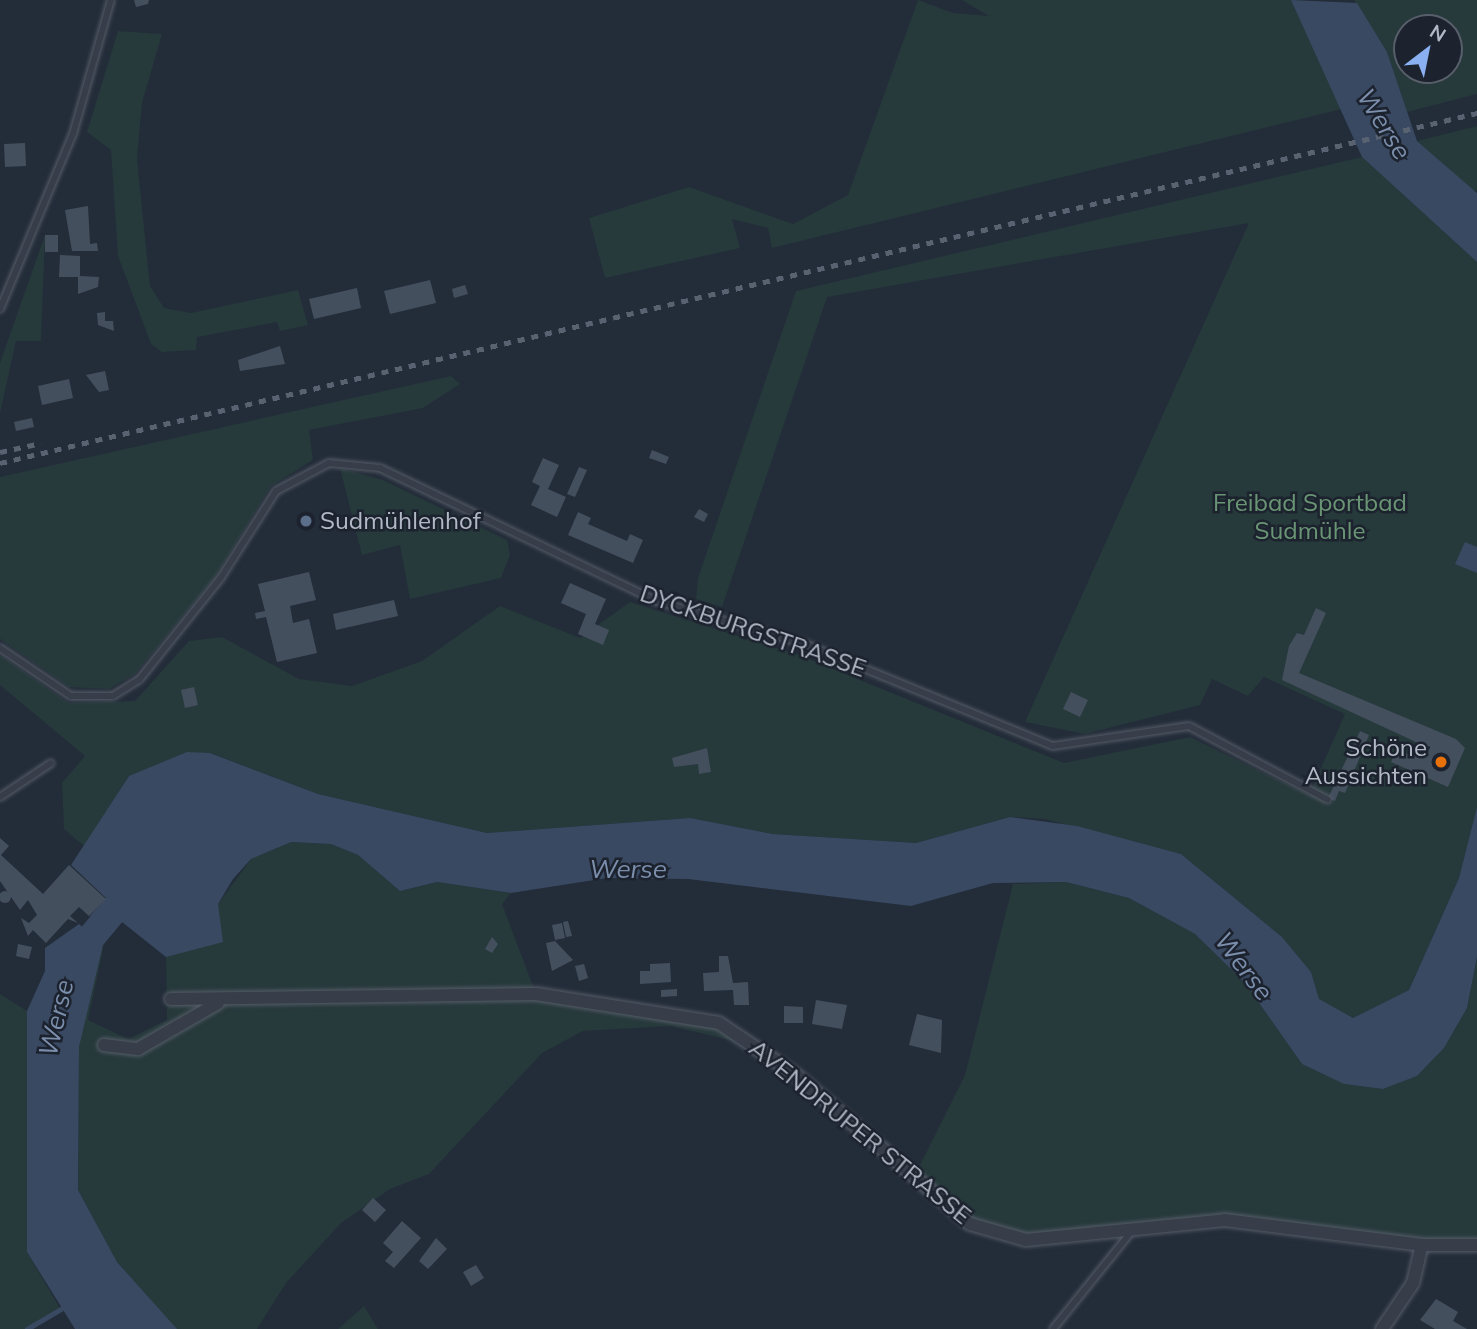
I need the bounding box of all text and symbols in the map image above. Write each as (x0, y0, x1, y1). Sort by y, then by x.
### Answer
north arrow (1393, 14, 1463, 84)
text: N (1426, 19, 1451, 47)
water label: Werse (1350, 83, 1418, 165)
park label: Freibad Sportbad Sudmühle (1213, 489, 1407, 545)
place label: Sudmühlenhof (320, 507, 481, 535)
marker: Sudmühlenhof (298, 513, 314, 529)
street label: DYCKBURGSTRASSE (636, 579, 870, 683)
place label: Schöne Aussichten (1305, 734, 1427, 790)
marker: Schöne Aussichten (1433, 754, 1449, 770)
water label: Werse (589, 853, 667, 885)
water label: Werse (1208, 926, 1280, 1006)
water label: Werse (32, 977, 80, 1059)
street label: AVENDRUPER STRASSE (743, 1034, 977, 1230)

